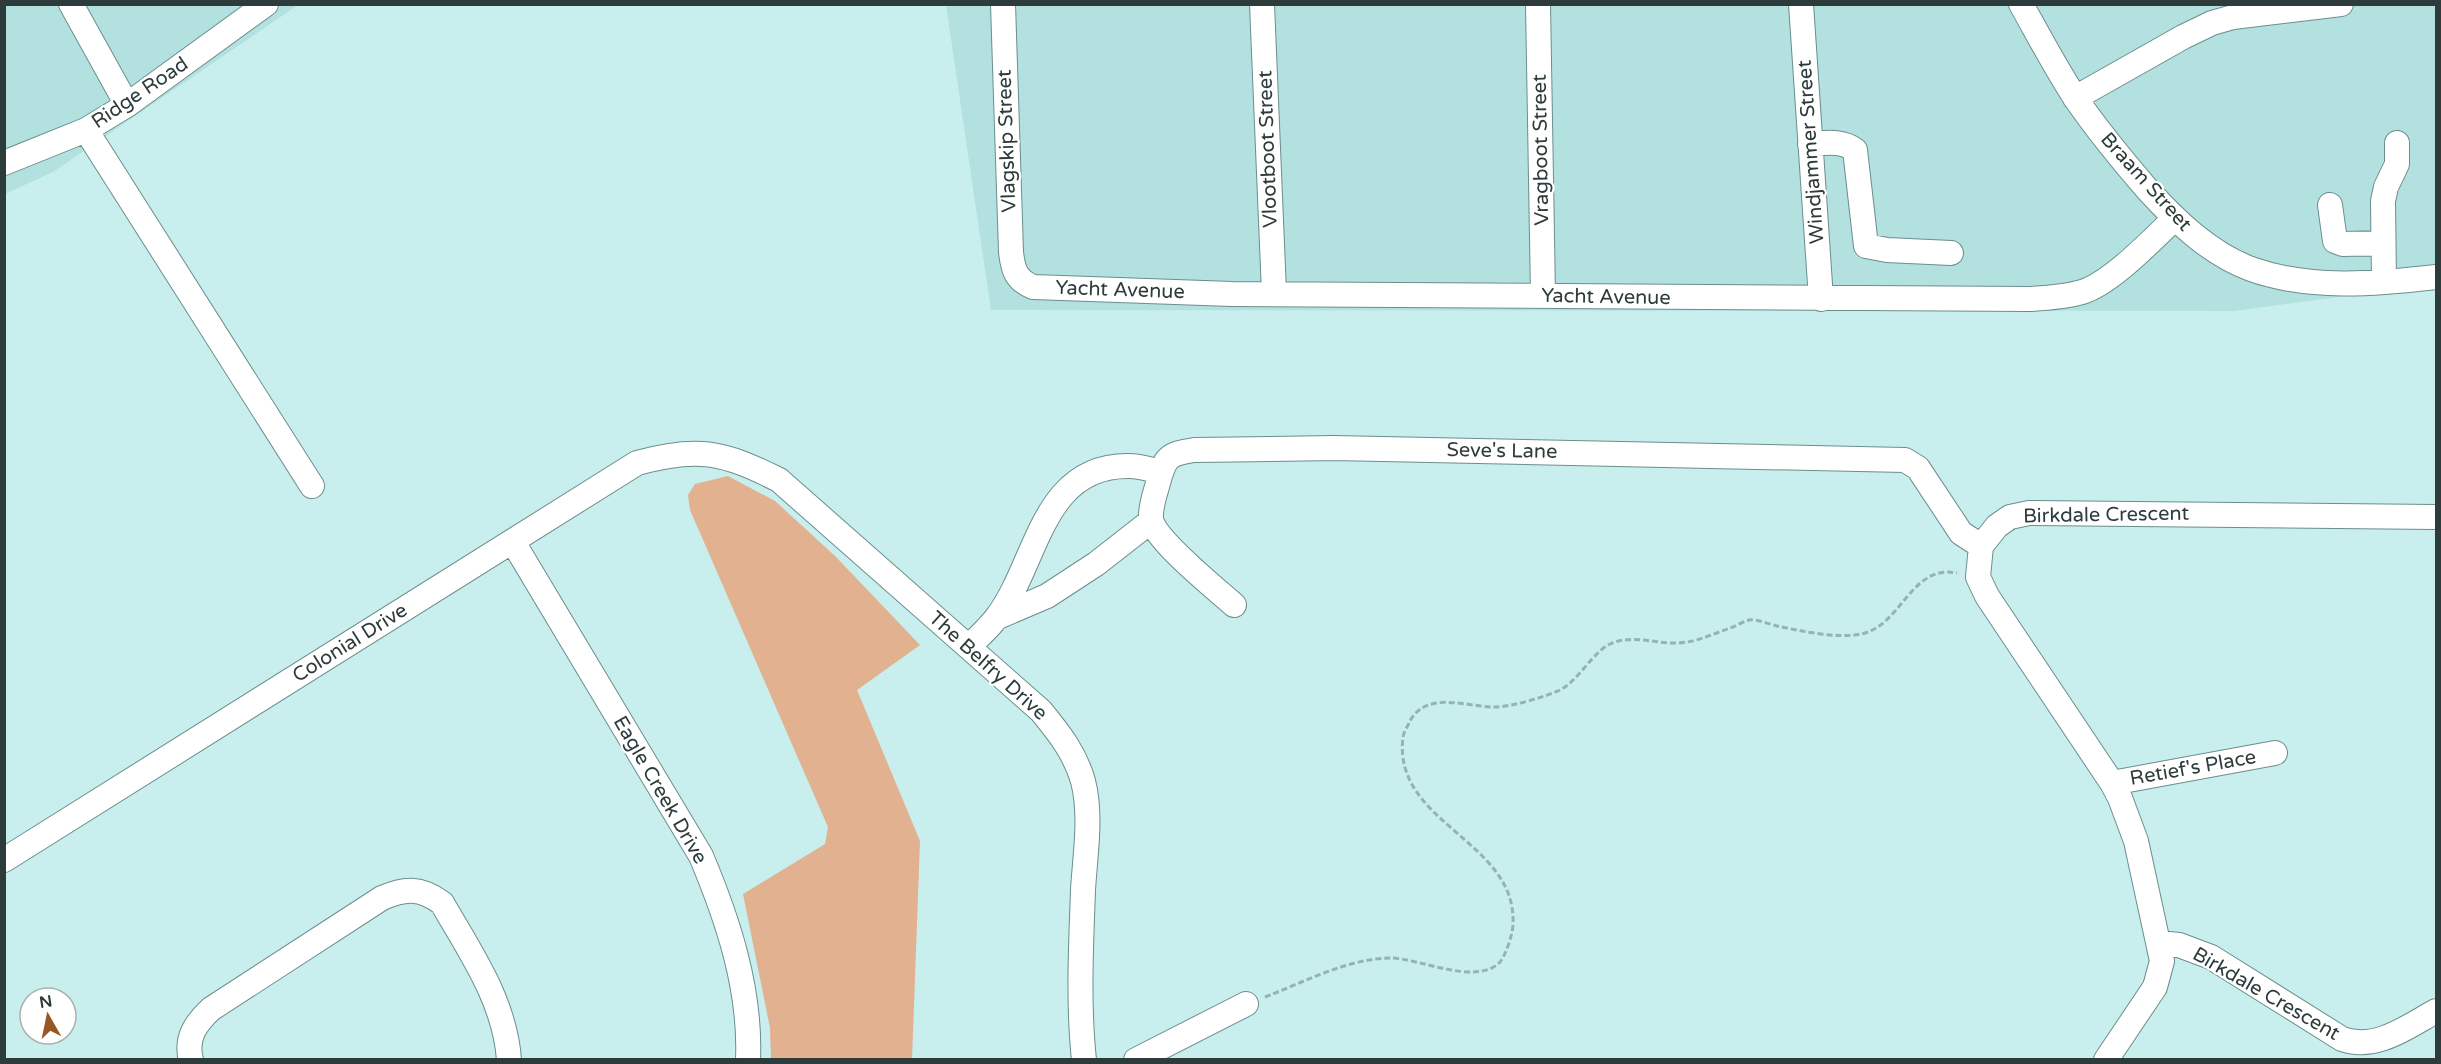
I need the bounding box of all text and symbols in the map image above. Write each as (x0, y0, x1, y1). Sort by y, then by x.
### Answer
street label: Ridge Road (87, 52, 193, 134)
street label: Windjammer Street (1793, 59, 1829, 245)
street label: Vlagskip Street (992, 69, 1021, 213)
street label: Vlootboot Street (1253, 70, 1283, 228)
street label: Vragboot Street (1528, 74, 1554, 226)
street label: Braam Street (2095, 128, 2197, 237)
street label: Yacht Avenue (1055, 276, 1185, 304)
street label: Yacht Avenue (1541, 284, 1671, 310)
street label: Seve's Lane (1446, 438, 1558, 464)
street label: Birkdale Crescent (2023, 502, 2190, 528)
street label: Colonial Drive (288, 598, 412, 688)
street label: The Belfry Drive (924, 606, 1052, 726)
street label: Eagle Creek Drive (608, 712, 712, 868)
street label: Retief's Place (2128, 745, 2258, 791)
street label: Birkdale Crescent (2188, 942, 2344, 1046)
north arrow (18, 986, 78, 1046)
text: N (38, 991, 54, 1013)

